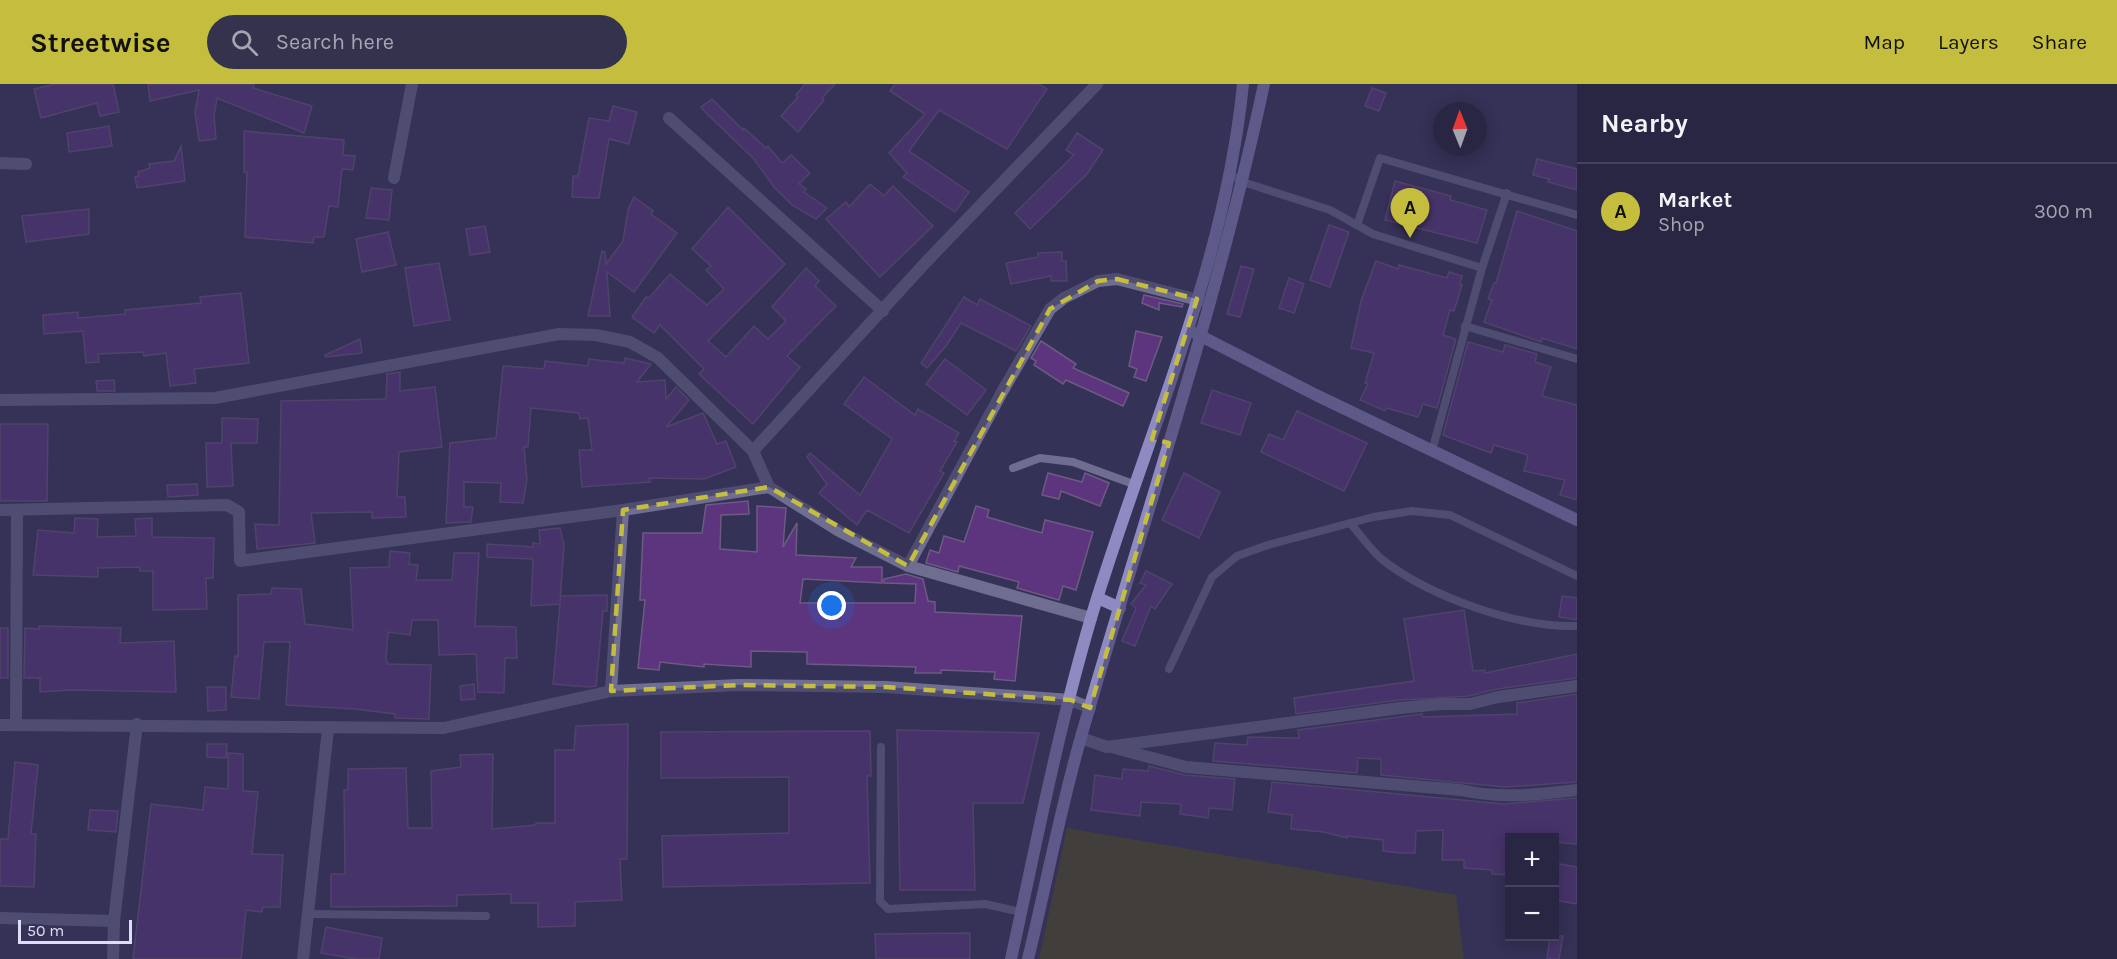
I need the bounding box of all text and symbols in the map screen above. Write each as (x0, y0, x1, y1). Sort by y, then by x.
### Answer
search box (207, 15, 627, 69)
text: Streetwise (30, 26, 171, 59)
icon: search (228, 26, 261, 59)
text: Search here (276, 29, 394, 55)
text: Map (1863, 30, 1905, 54)
text: Layers (1938, 30, 1999, 54)
text: Share (2032, 30, 2087, 54)
north arrow (1433, 102, 1487, 156)
text: Nearby (1601, 108, 1688, 139)
text: Market (1658, 187, 1732, 213)
pin: A (1390, 188, 1430, 238)
text: A (1614, 200, 1627, 223)
text: 300 m (2034, 200, 2093, 223)
text: Shop (1658, 213, 1705, 236)
your location (817, 591, 846, 620)
map controls (1505, 833, 1559, 941)
button: + (1505, 833, 1559, 887)
button: − (1505, 887, 1559, 941)
scale bar (18, 917, 132, 944)
text: 50 m (27, 921, 64, 940)

